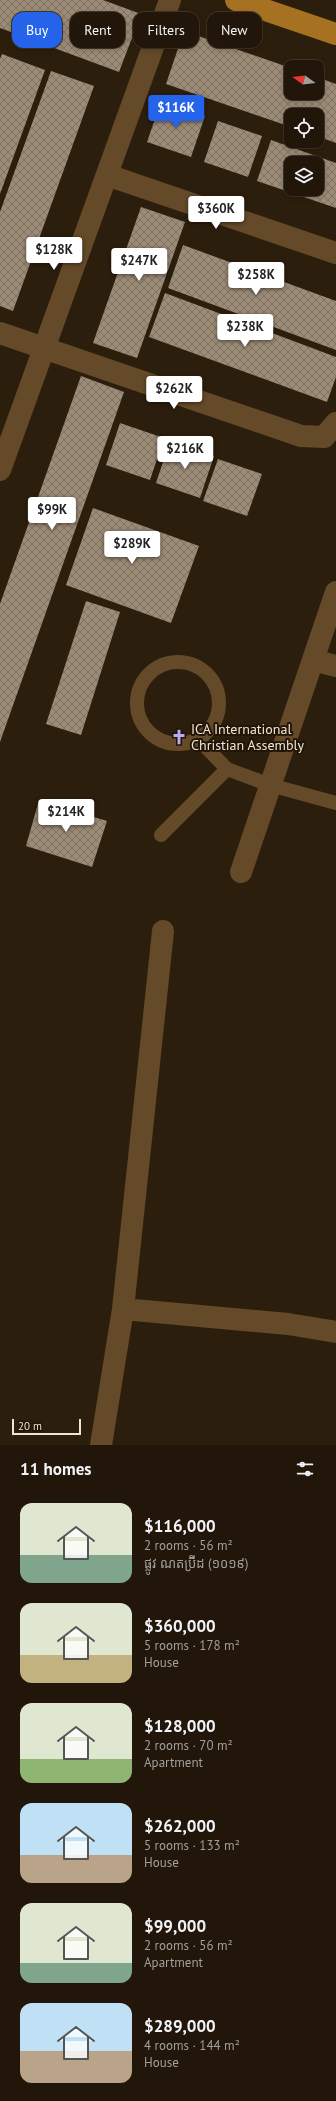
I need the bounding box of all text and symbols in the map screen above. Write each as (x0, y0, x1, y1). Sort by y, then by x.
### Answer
chip: Buy (12, 12, 62, 48)
chip: Rent (70, 12, 125, 48)
chip: Filters (133, 12, 199, 48)
chip: New (207, 12, 262, 48)
north arrow (284, 60, 324, 100)
map controls (284, 60, 324, 196)
pin: $116K (148, 95, 204, 129)
text: $116K (157, 99, 195, 116)
button: locate (284, 108, 324, 148)
button: layers (284, 156, 324, 196)
pin: $360K (188, 196, 244, 230)
text: $360K (197, 200, 235, 217)
pin: $128K (26, 237, 82, 271)
text: $128K (35, 241, 73, 258)
pin: $247K (111, 248, 167, 282)
text: $247K (120, 252, 158, 269)
pin: $258K (228, 262, 284, 296)
text: $258K (237, 266, 275, 283)
pin: $238K (217, 314, 273, 348)
text: $238K (226, 318, 264, 335)
pin: $262K (146, 376, 202, 410)
text: $262K (155, 380, 193, 397)
pin: $216K (157, 436, 213, 470)
text: $216K (166, 440, 204, 457)
pin: $99K (28, 497, 76, 531)
text: $99K (37, 501, 67, 518)
pin: $289K (104, 531, 160, 565)
text: $289K (113, 535, 151, 552)
place label: ICA International Christian Assembly (191, 720, 305, 754)
church icon: ICA International Christian Assembly (170, 728, 188, 746)
pin: $214K (38, 799, 94, 833)
text: $214K (47, 803, 85, 820)
scale bar (12, 1417, 81, 1436)
text: 20 m (18, 1419, 42, 1433)
text: 11 homes (20, 1458, 91, 1480)
icon: filters (294, 1458, 316, 1480)
text: $116,000 (144, 1515, 216, 1537)
icon: home (52, 1519, 100, 1567)
text: 2 rooms · 56 m² (144, 1537, 233, 1554)
text: ផ្លូវ ណតប្រ៊ីដ (១០១៩) (144, 1555, 248, 1572)
text: $360,000 (144, 1615, 216, 1637)
icon: home (52, 1619, 100, 1667)
text: 5 rooms · 178 m² (144, 1637, 240, 1654)
text: House (144, 1654, 179, 1671)
text: $128,000 (144, 1715, 216, 1737)
icon: home (52, 1719, 100, 1767)
text: 2 rooms · 70 m² (144, 1737, 233, 1754)
text: Apartment (144, 1754, 203, 1771)
text: $262,000 (144, 1815, 216, 1837)
icon: home (52, 1819, 100, 1867)
text: 5 rooms · 133 m² (144, 1837, 240, 1854)
text: House (144, 1854, 179, 1871)
text: $99,000 (144, 1915, 206, 1937)
icon: home (52, 1919, 100, 1967)
text: 2 rooms · 56 m² (144, 1937, 233, 1954)
text: Apartment (144, 1954, 203, 1971)
text: $289,000 (144, 2015, 216, 2037)
icon: home (52, 2019, 100, 2067)
text: 4 rooms · 144 m² (144, 2037, 240, 2054)
text: House (144, 2054, 179, 2071)

